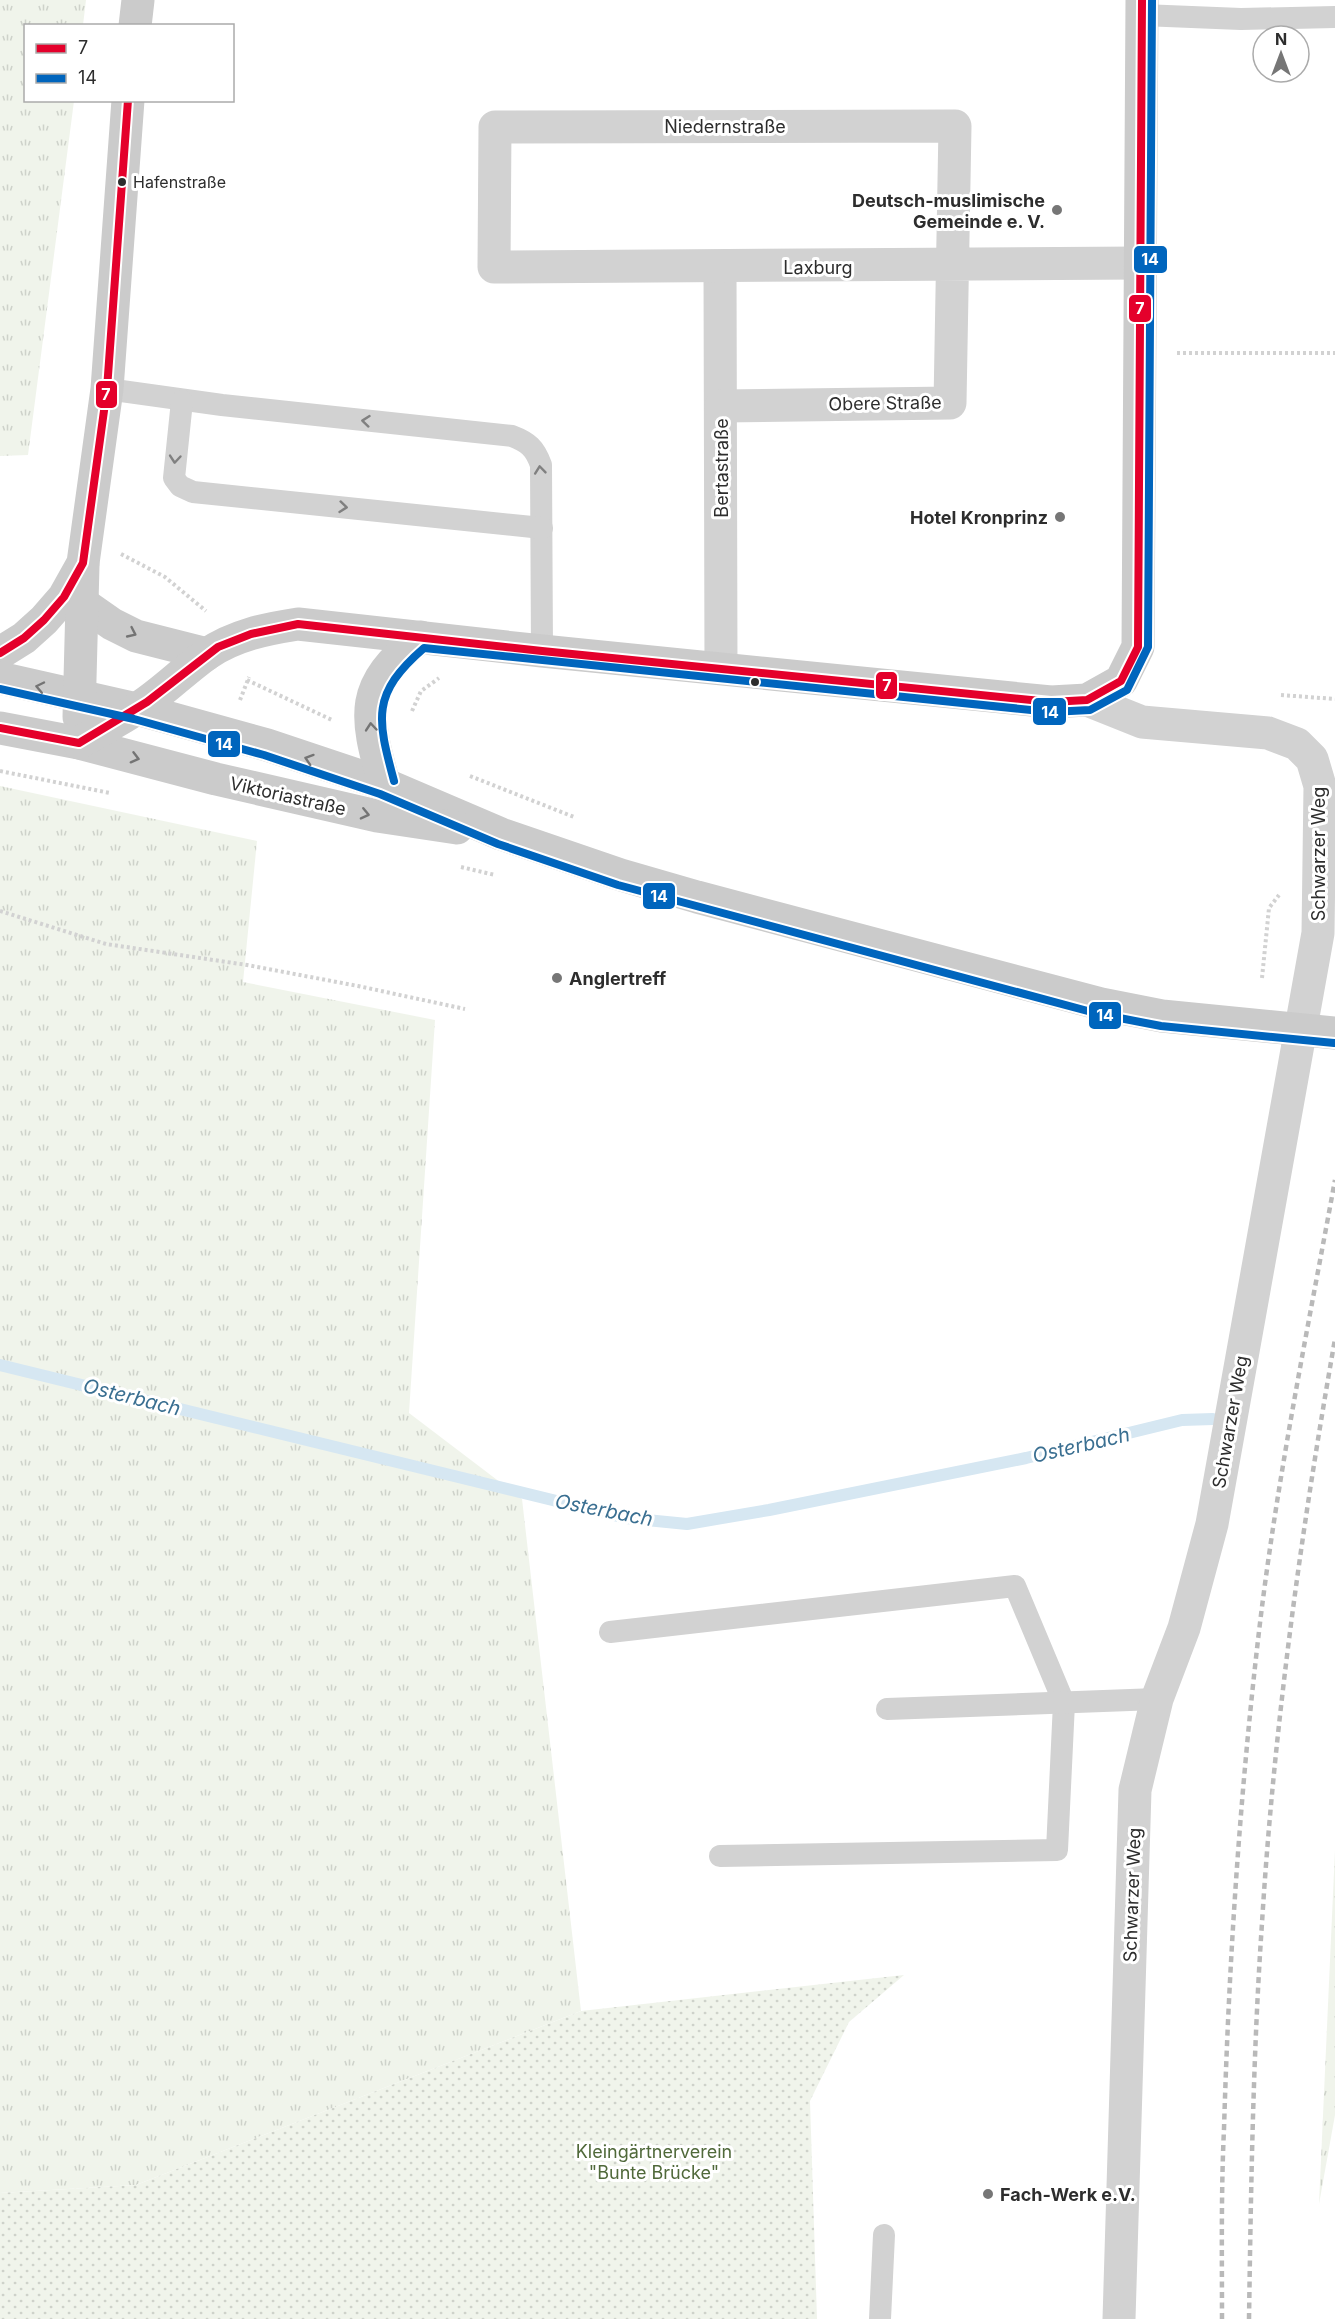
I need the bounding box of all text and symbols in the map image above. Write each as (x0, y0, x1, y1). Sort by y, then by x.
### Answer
legend (24, 24, 234, 102)
north arrow (1251, 24, 1311, 84)
text: N (1275, 29, 1287, 49)
text: 7 (78, 37, 88, 58)
text: 14 (78, 67, 97, 88)
street label: Niedernstraße (664, 116, 786, 137)
place label: Hafenstraße (133, 172, 226, 192)
marker: Hafenstraße (116, 176, 128, 188)
place label: Deutsch-muslimische Gemeinde e. V. (852, 190, 1045, 232)
marker: Deutsch-muslimische Gemeinde e. V. (1050, 203, 1064, 217)
line badge: 14 (1133, 245, 1168, 274)
text: 14 (1141, 249, 1159, 269)
street label: Laxburg (783, 257, 853, 278)
line badge: 7 (1128, 294, 1152, 323)
text: 7 (1135, 298, 1145, 318)
line badge: 7 (95, 380, 118, 409)
text: 7 (101, 384, 111, 404)
street label: Obere Straße (828, 392, 942, 414)
one-way arrow (361, 415, 371, 427)
street label: Bertastraße (711, 418, 732, 518)
one-way arrow (169, 454, 182, 463)
one-way arrow (534, 465, 547, 474)
one-way arrow (339, 500, 348, 513)
place label: Hotel Kronprinz (910, 507, 1048, 528)
marker: Hotel Kronprinz (1053, 510, 1067, 524)
one-way arrow (125, 626, 136, 638)
line badge: 7 (875, 671, 898, 700)
text: 7 (882, 675, 892, 695)
unlabelled marker (749, 676, 761, 688)
one-way arrow (35, 681, 45, 694)
line badge: 14 (1032, 697, 1067, 726)
text: 14 (1041, 702, 1059, 722)
one-way arrow (365, 722, 378, 732)
line badge: 14 (207, 730, 241, 758)
text: 14 (215, 734, 233, 754)
one-way arrow (130, 750, 140, 763)
one-way arrow (304, 753, 315, 766)
street label: Viktoriastraße (228, 772, 348, 820)
street label: Schwarzer Weg (1308, 787, 1329, 921)
one-way arrow (360, 806, 370, 819)
line badge: 14 (642, 882, 676, 910)
text: 14 (650, 886, 668, 906)
place label: Anglertreff (569, 968, 666, 989)
marker: Anglertreff (550, 971, 564, 985)
line badge: 14 (1088, 1001, 1122, 1030)
text: 14 (1096, 1005, 1114, 1025)
street label: Schwarzer Weg (1208, 1354, 1252, 1490)
water label: Osterbach (81, 1373, 183, 1421)
water label: Osterbach (1030, 1422, 1132, 1468)
water label: Osterbach (553, 1489, 655, 1531)
street label: Schwarzer Weg (1119, 1827, 1145, 1963)
park label: Kleingärtnerverein "Bunte Brücke" (576, 2141, 732, 2183)
place label: Fach-Werk e.V. (1000, 2184, 1136, 2205)
marker: Fach-Werk e.V. (981, 2187, 995, 2201)

